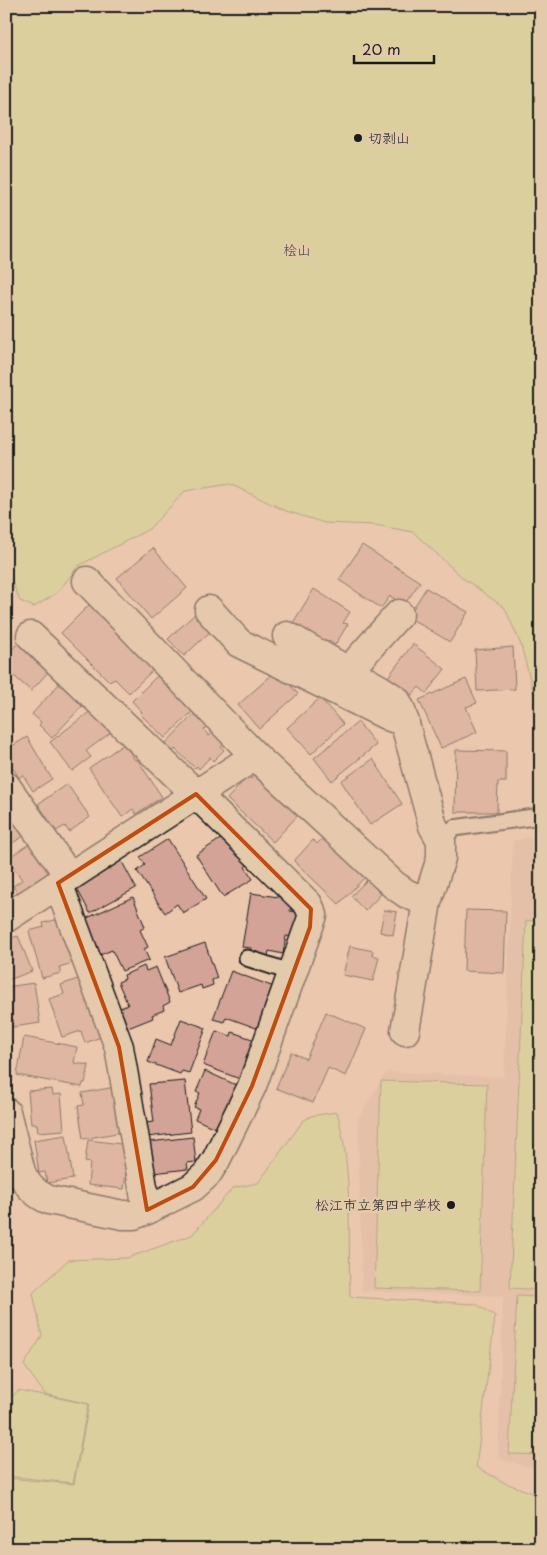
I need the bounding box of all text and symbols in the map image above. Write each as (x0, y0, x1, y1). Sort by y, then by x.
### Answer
scale bar (354, 32, 434, 64)
text: 20 m (362, 37, 401, 60)
place label: 切剥山 (368, 127, 410, 148)
marker: 切剥山 (352, 132, 364, 144)
park label: 桧山 (283, 239, 311, 260)
place label: 松江市立第四中学校 (315, 1194, 441, 1215)
marker: 松江市立第四中学校 (445, 1199, 457, 1211)

